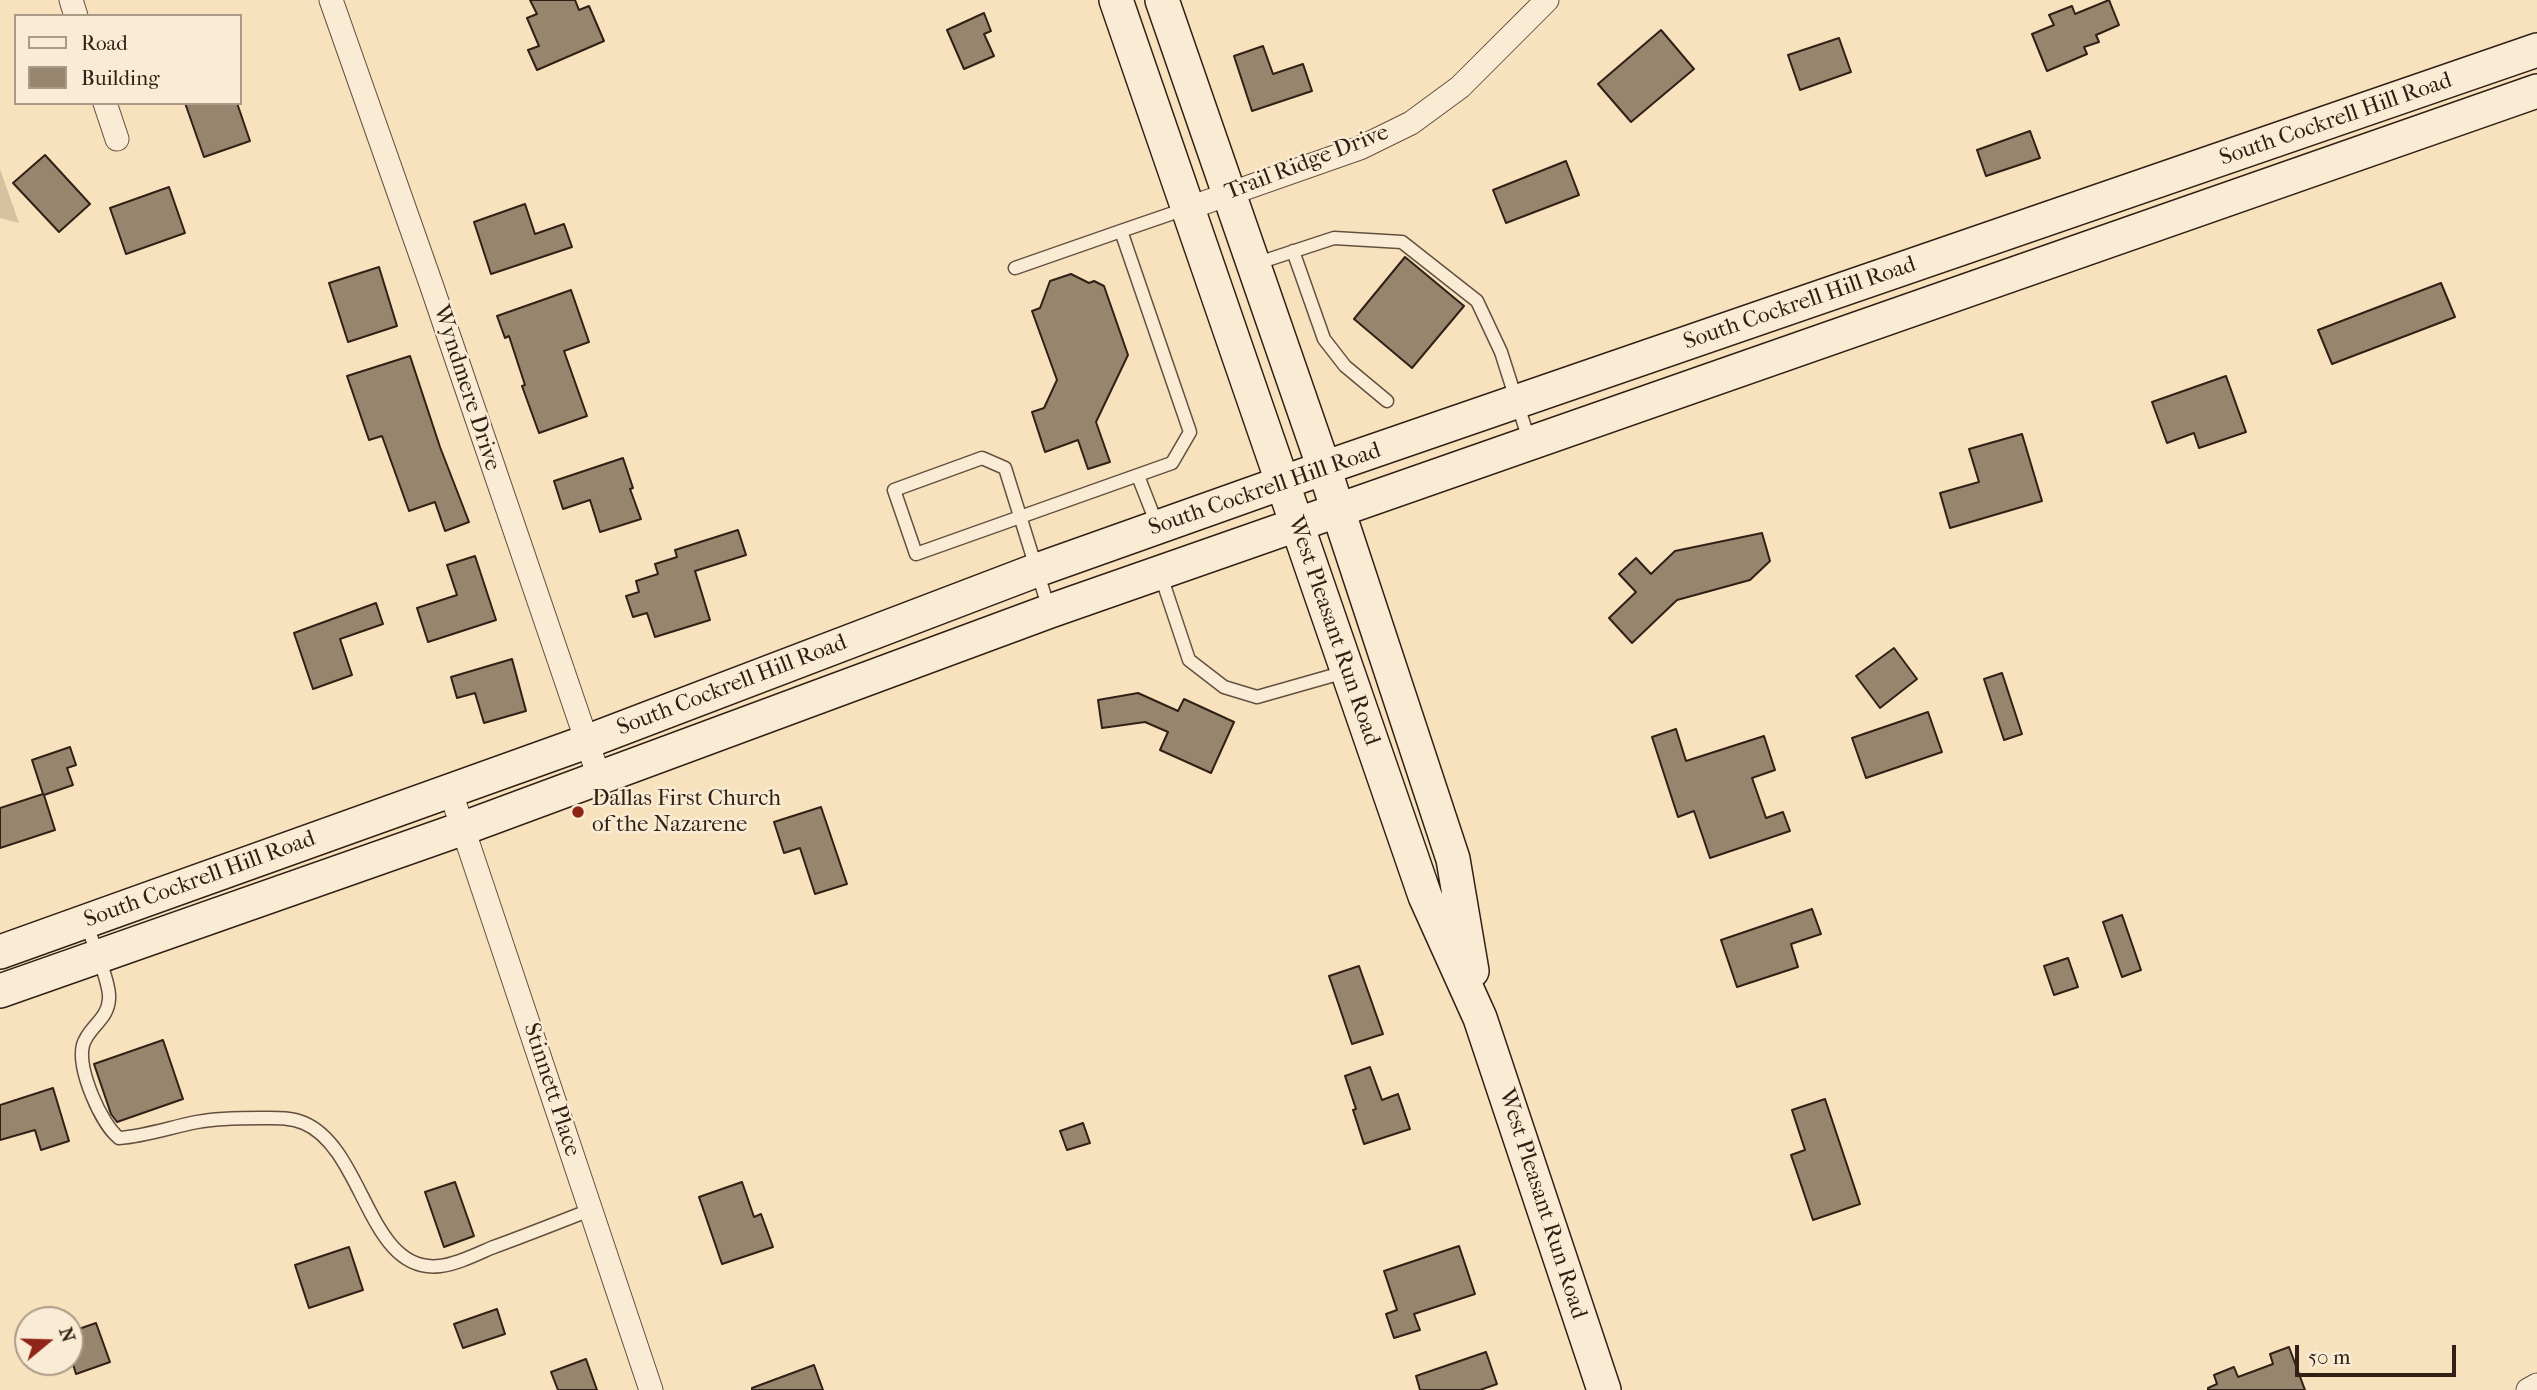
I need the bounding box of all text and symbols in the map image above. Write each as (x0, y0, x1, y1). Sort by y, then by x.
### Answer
legend (14, 14, 242, 105)
text: Road (81, 31, 128, 55)
text: Building (81, 66, 159, 90)
street label: South Cockrell Hill Road (2216, 67, 2456, 173)
street label: Trail Ridge Drive (1221, 119, 1393, 207)
street label: South Cockrell Hill Road (1680, 251, 1920, 357)
street label: Wyndmere Drive (426, 302, 506, 474)
street label: South Cockrell Hill Road (1145, 437, 1385, 543)
street label: West Pleasant Run Road (1281, 513, 1385, 749)
street label: South Cockrell Hill Road (613, 629, 851, 743)
place label: Dallas First Church of the Nazarene (592, 785, 781, 839)
marker: Dallas First Church of the Nazarene (570, 804, 586, 820)
street label: South Cockrell Hill Road (81, 825, 319, 935)
street label: Stinnett Place (516, 1020, 586, 1160)
street label: West Pleasant Run Road (1492, 1085, 1592, 1323)
north arrow (14, 1306, 84, 1376)
text: N (54, 1324, 80, 1345)
scale bar (2299, 1330, 2460, 1374)
text: 50 m (2308, 1345, 2351, 1369)

